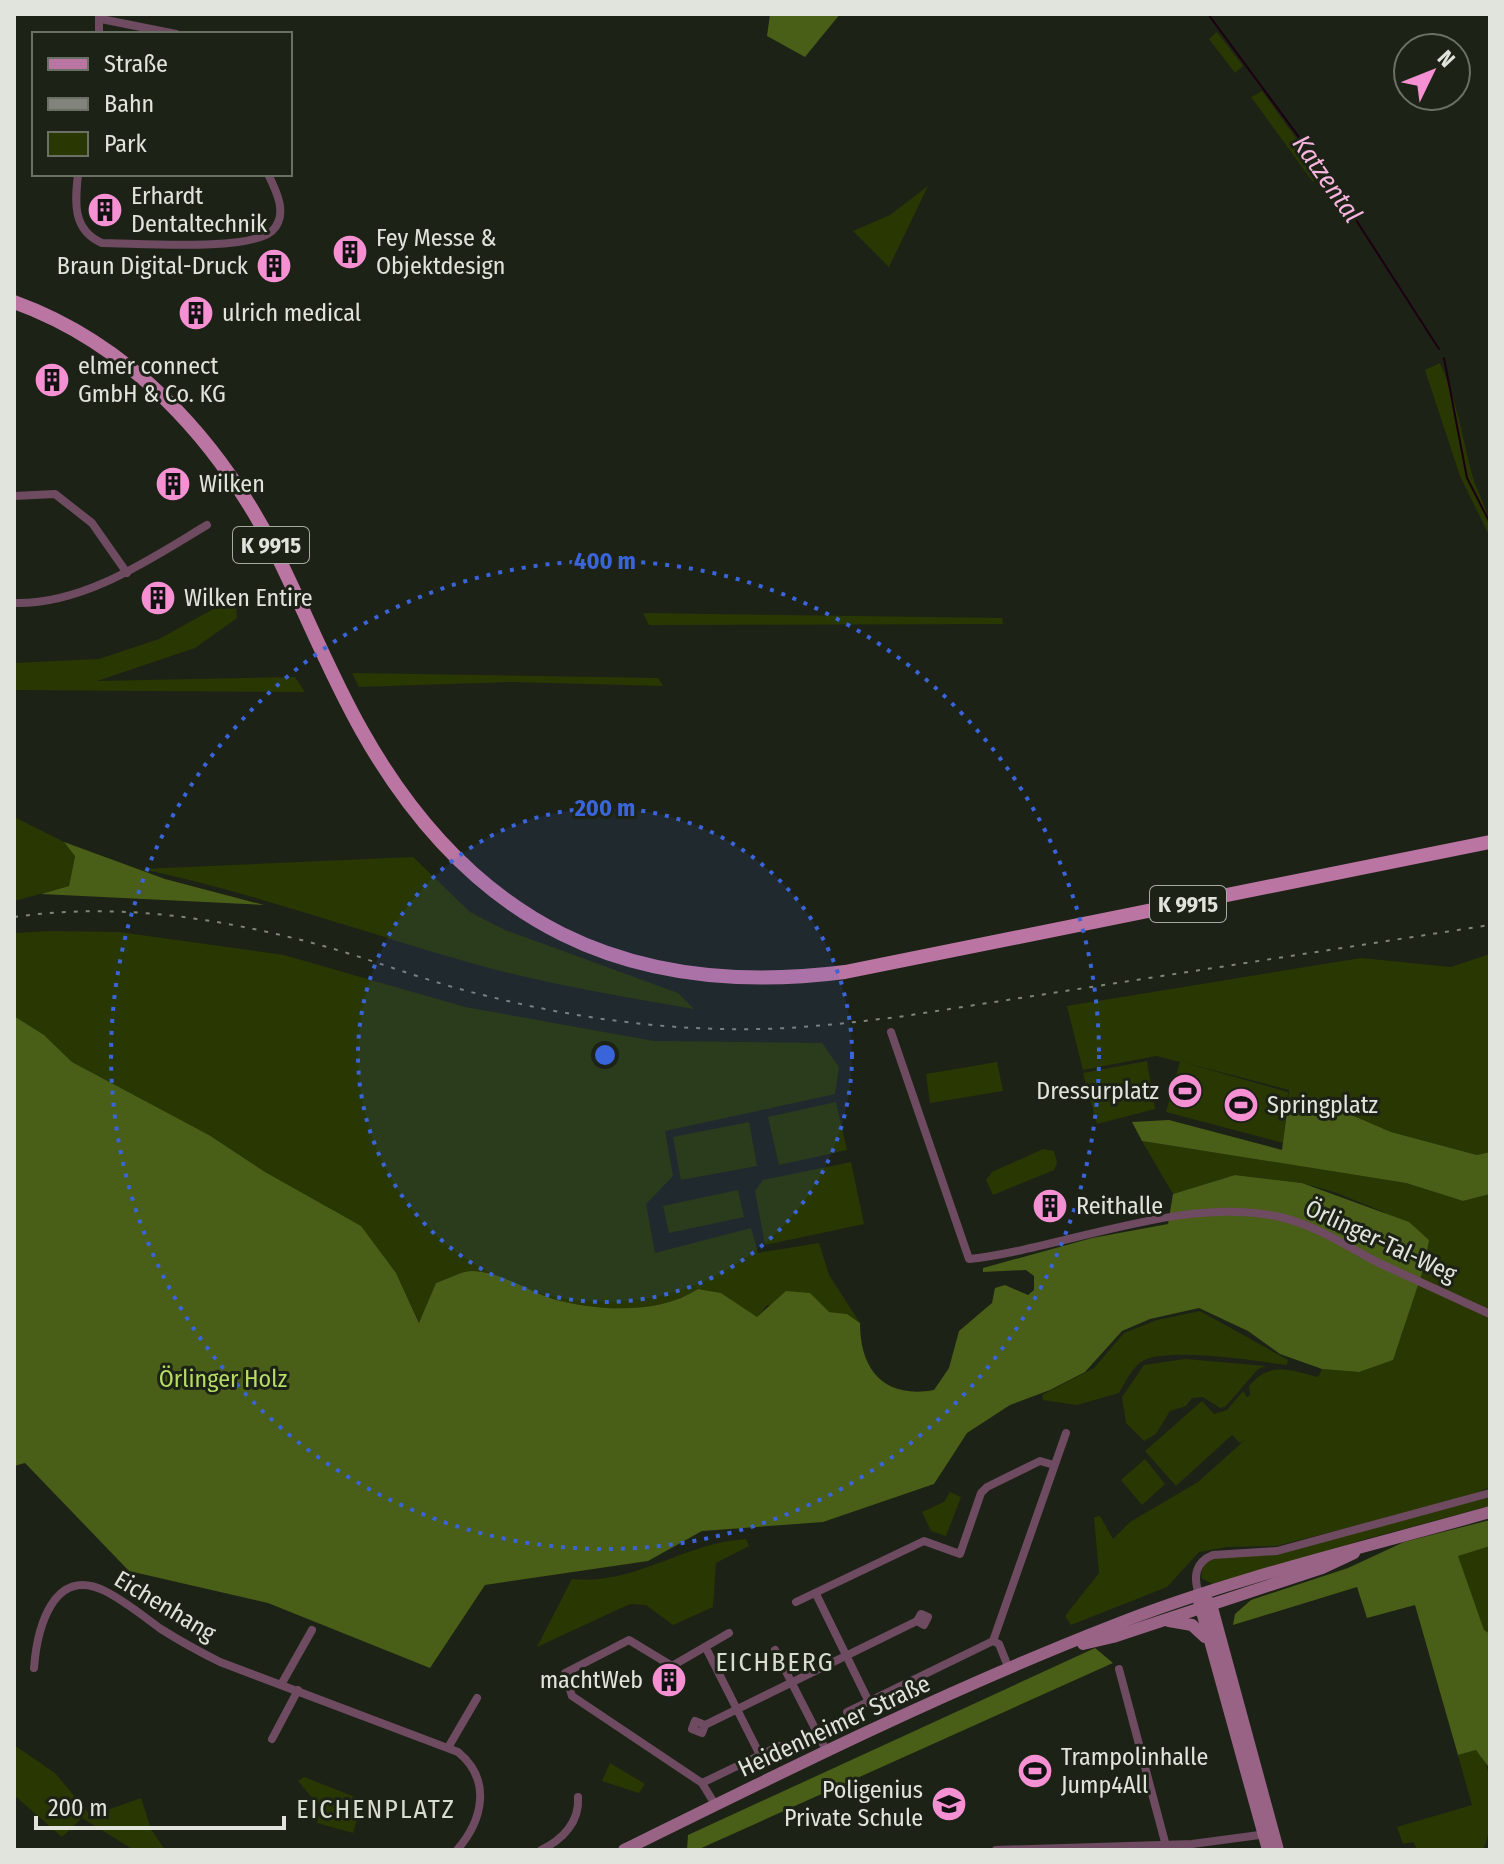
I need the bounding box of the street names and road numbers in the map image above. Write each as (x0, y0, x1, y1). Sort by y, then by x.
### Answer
road number: K 9915 (233, 527, 309, 563)
road number: K 9915 (1150, 886, 1226, 922)
street label: Örlinger-Tal-Weg (1301, 1194, 1462, 1289)
street label: Eichenhang (109, 1565, 221, 1647)
street label: Heidenheimer Straße (734, 1669, 934, 1783)

